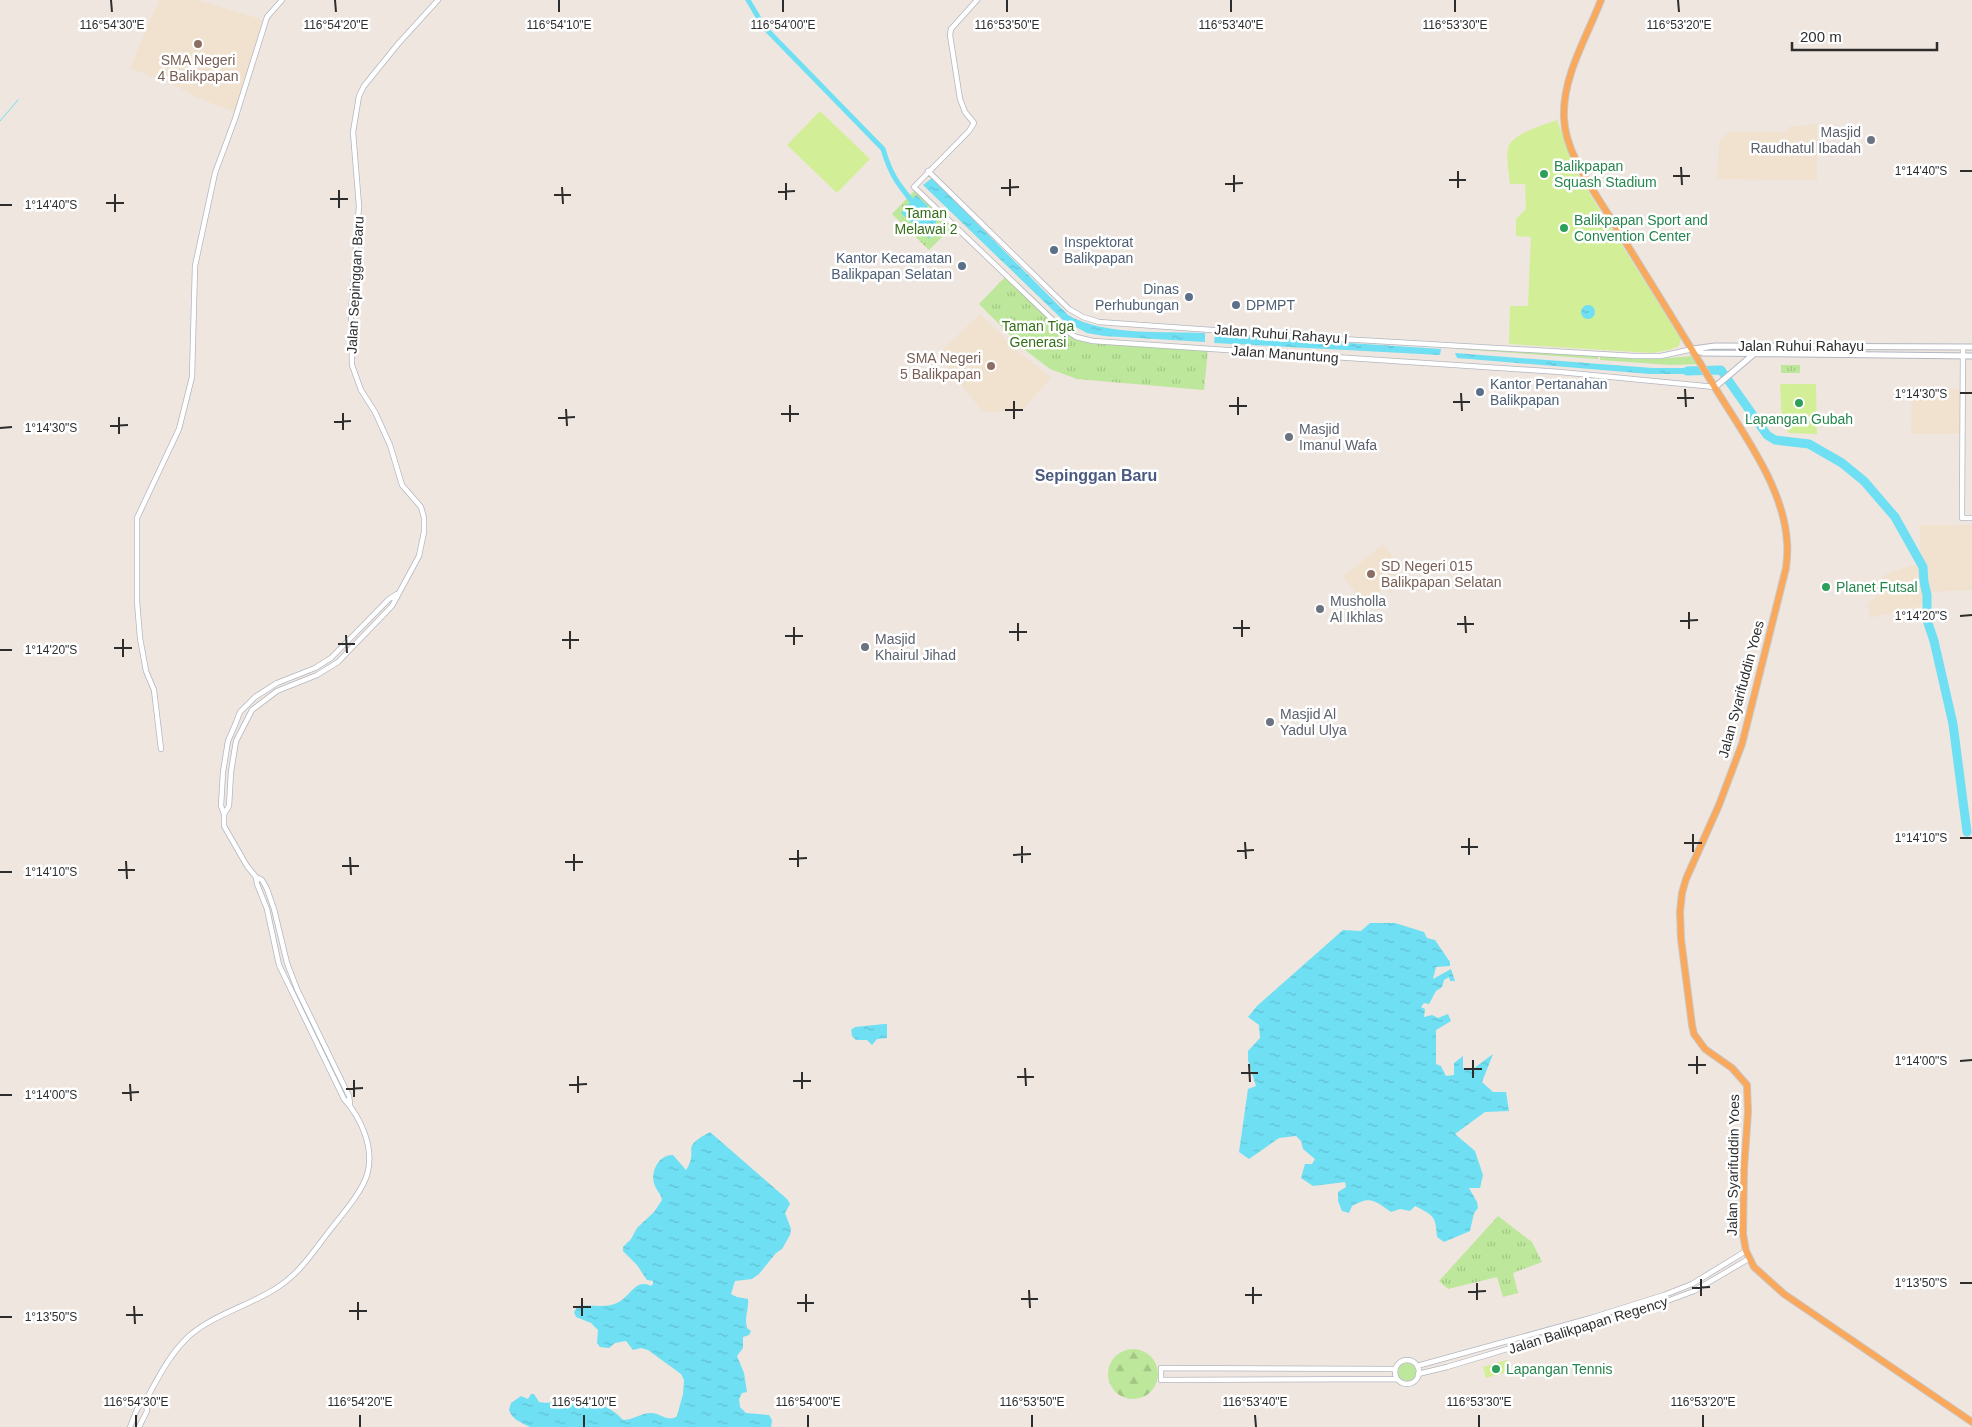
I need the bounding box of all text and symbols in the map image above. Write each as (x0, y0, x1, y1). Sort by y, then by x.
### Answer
text: 116°54'30"E (79, 18, 145, 32)
text: 116°54'20"E (303, 18, 369, 32)
text: 116°54'10"E (526, 18, 592, 32)
text: 116°54'00"E (750, 18, 816, 32)
text: 116°53'50"E (974, 18, 1040, 32)
text: 116°53'40"E (1198, 18, 1264, 32)
text: 116°53'30"E (1422, 18, 1488, 32)
text: 116°53'20"E (1646, 18, 1712, 32)
scale bar (1792, 20, 1937, 52)
text: 200 m (1800, 28, 1842, 45)
marker: SMA Negeri 4 Balikpapan (192, 38, 204, 50)
place label: SMA Negeri 4 Balikpapan (158, 52, 238, 84)
place label: Masjid Raudhatul Ibadah (1750, 124, 1861, 156)
marker: Masjid Raudhatul Ibadah (1865, 134, 1877, 146)
place label: Balikpapan Squash Stadium (1554, 158, 1657, 190)
text: 1°14'40"S (1895, 164, 1947, 178)
marker: Balikpapan Squash Stadium (1538, 168, 1550, 180)
text: 1°14'40"S (25, 198, 77, 212)
park label: Taman Melawai 2 (894, 205, 958, 237)
place label: Balikpapan Sport and Convention Center (1574, 212, 1708, 244)
street label: Jalan Sepinggan Baru (343, 216, 367, 354)
marker: Balikpapan Sport and Convention Center (1558, 222, 1570, 234)
place label: Inspektorat Balikpapan (1064, 234, 1133, 266)
marker: Inspektorat Balikpapan (1048, 244, 1060, 256)
place label: Kantor Kecamatan Balikpapan Selatan (831, 250, 952, 282)
marker: Kantor Kecamatan Balikpapan Selatan (956, 260, 968, 272)
place label: Dinas Perhubungan (1095, 281, 1179, 313)
marker: Dinas Perhubungan (1183, 291, 1195, 303)
place label: DPMPT (1246, 297, 1295, 313)
marker: DPMPT (1230, 299, 1242, 311)
park label: Taman Tiga Generasi (1002, 318, 1074, 350)
street label: Jalan Ruhui Rahayu I (1214, 321, 1348, 347)
street label: Jalan Ruhui Rahayu (1738, 338, 1864, 354)
street label: Jalan Manuntung (1231, 342, 1339, 366)
place label: SMA Negeri 5 Balikpapan (900, 350, 981, 382)
marker: SMA Negeri 5 Balikpapan (985, 360, 997, 372)
place label: Kantor Pertanahan Balikpapan (1490, 376, 1608, 408)
marker: Kantor Pertanahan Balikpapan (1474, 386, 1486, 398)
text: 1°14'30"S (1895, 387, 1947, 401)
marker: Lapangan Gubah (1793, 397, 1805, 409)
place label: Lapangan Gubah (1745, 411, 1853, 427)
text: 1°14'30"S (25, 421, 77, 435)
place label: Masjid Imanul Wafa (1299, 421, 1377, 453)
marker: Masjid Imanul Wafa (1283, 431, 1295, 443)
district label: Sepinggan Baru (1035, 467, 1157, 484)
place label: SD Negeri 015 Balikpapan Selatan (1381, 558, 1502, 590)
marker: SD Negeri 015 Balikpapan Selatan (1365, 568, 1377, 580)
place label: Planet Futsal (1836, 579, 1918, 595)
marker: Planet Futsal (1820, 581, 1832, 593)
place label: Musholla Al Ikhlas (1330, 593, 1386, 625)
marker: Musholla Al Ikhlas (1314, 603, 1326, 615)
text: 1°14'20"S (1895, 609, 1947, 623)
street label: Jalan Syarifuddin Yoes (1715, 619, 1767, 759)
place label: Masjid Khairul Jihad (875, 631, 956, 663)
marker: Masjid Khairul Jihad (859, 641, 871, 653)
text: 1°14'20"S (25, 643, 77, 657)
place label: Masjid Al Yadul Ulya (1280, 706, 1347, 738)
marker: Masjid Al Yadul Ulya (1264, 716, 1276, 728)
text: 1°14'10"S (1895, 831, 1947, 845)
text: 1°14'10"S (25, 865, 77, 879)
text: 1°14'00"S (1895, 1054, 1947, 1068)
text: 1°14'00"S (25, 1088, 77, 1102)
street label: Jalan Syarifuddin Yoes (1724, 1094, 1742, 1236)
text: 1°13'50"S (1895, 1276, 1947, 1290)
street label: Jalan Balikpapan Regency (1506, 1293, 1670, 1357)
text: 1°13'50"S (25, 1310, 77, 1324)
place label: Lapangan Tennis (1506, 1361, 1612, 1377)
marker: Lapangan Tennis (1490, 1363, 1502, 1375)
text: 116°54'30"E (103, 1395, 169, 1409)
text: 116°54'20"E (327, 1395, 393, 1409)
text: 116°54'10"E (551, 1395, 617, 1409)
text: 116°54'00"E (775, 1395, 841, 1409)
text: 116°53'50"E (999, 1395, 1065, 1409)
text: 116°53'40"E (1222, 1395, 1288, 1409)
text: 116°53'30"E (1446, 1395, 1512, 1409)
text: 116°53'20"E (1670, 1395, 1736, 1409)

